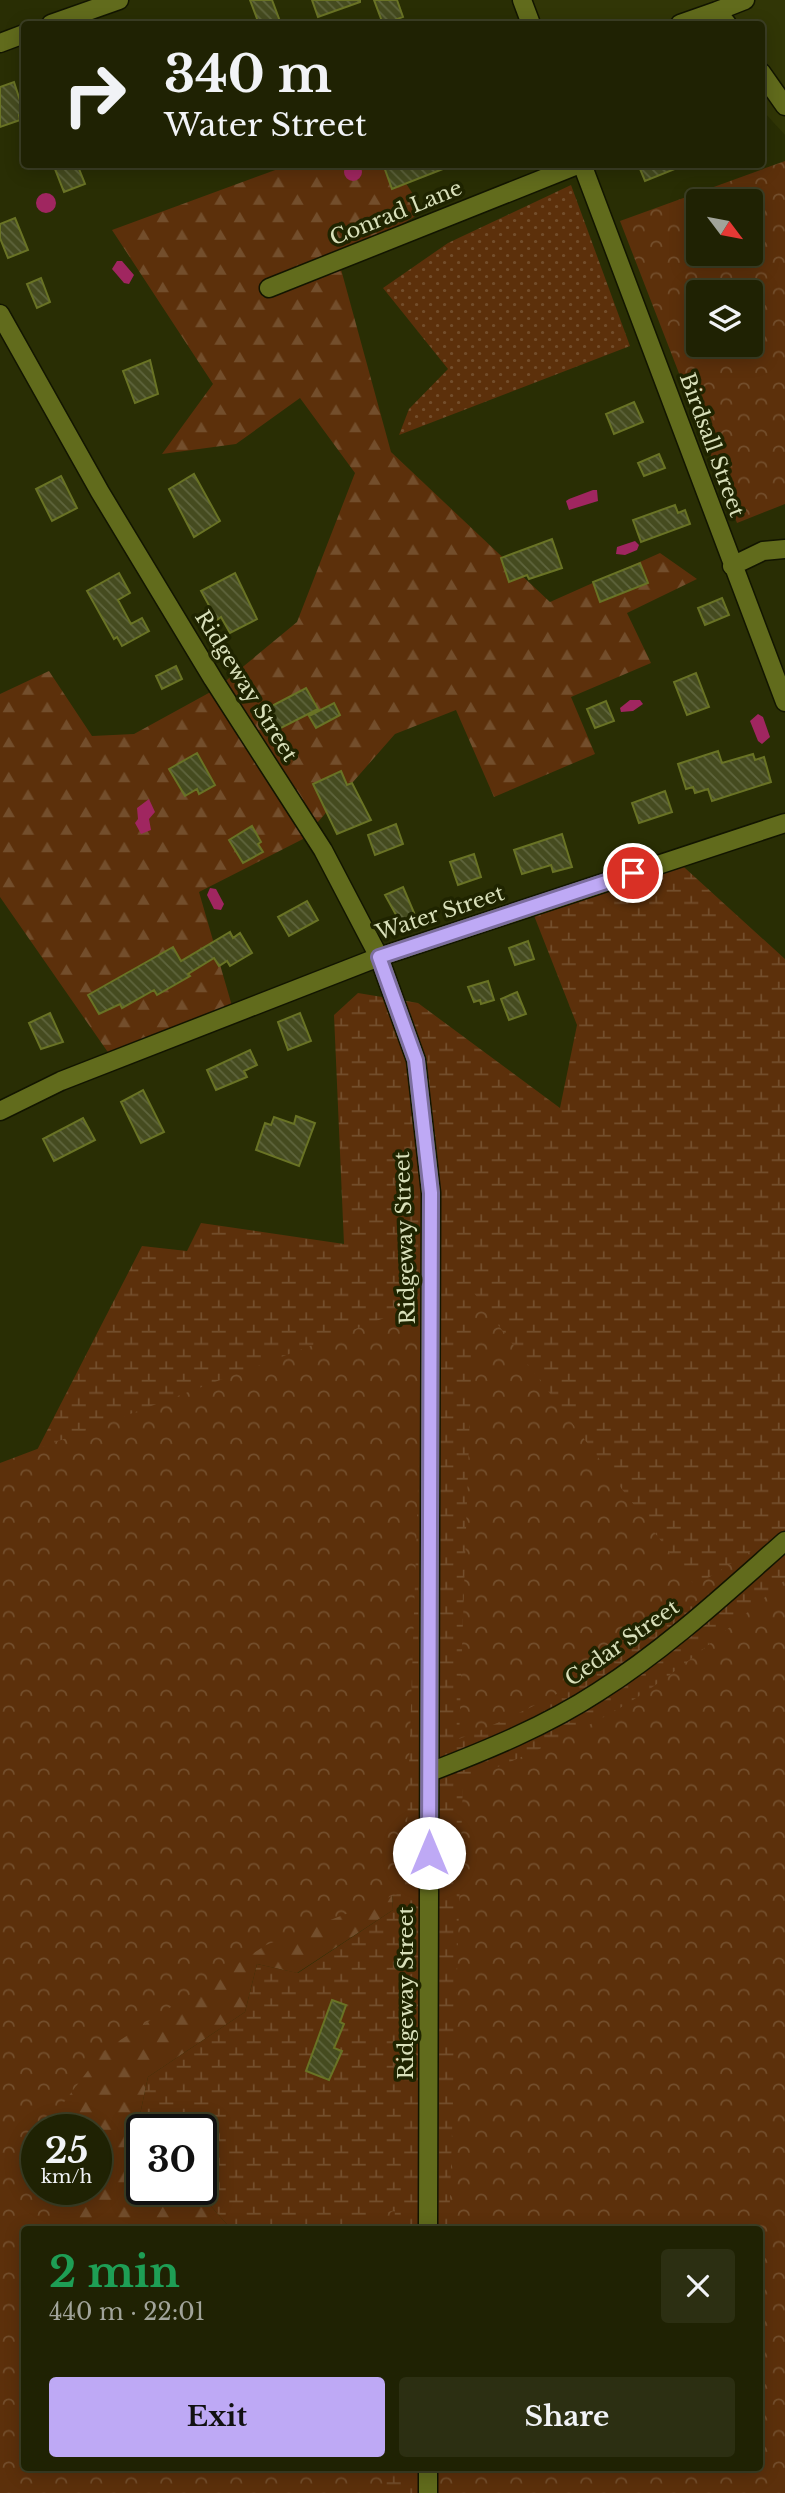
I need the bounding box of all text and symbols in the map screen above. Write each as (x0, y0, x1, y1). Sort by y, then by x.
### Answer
text: 340 m (164, 44, 332, 105)
icon: right (49, 49, 140, 140)
text: Water Street (164, 105, 367, 145)
street label: Conrad Lane (326, 175, 466, 251)
north arrow (686, 189, 763, 266)
map controls (686, 189, 763, 357)
button: layers (686, 280, 763, 357)
street label: Birdsall Street (674, 369, 750, 521)
street label: Ridgeway Street (189, 606, 303, 766)
pin (603, 843, 663, 903)
icon: arrive (614, 854, 652, 892)
street label: Water Street (372, 880, 507, 946)
street label: Ridgeway Street (389, 1151, 421, 1325)
street label: Cedar Street (560, 1594, 684, 1692)
position arrow (392, 1816, 466, 1890)
street label: Ridgeway Street (393, 1906, 419, 2079)
speed limit sign: 30 (126, 2114, 217, 2205)
text: 25 (45, 2129, 88, 2172)
text: km/h (41, 2166, 92, 2188)
text: 2 min (49, 2246, 180, 2298)
button: close (661, 2249, 735, 2323)
text: 440 m · 22:01 (49, 2298, 205, 2326)
button: Exit (49, 2377, 385, 2457)
button: Share (399, 2377, 735, 2457)

